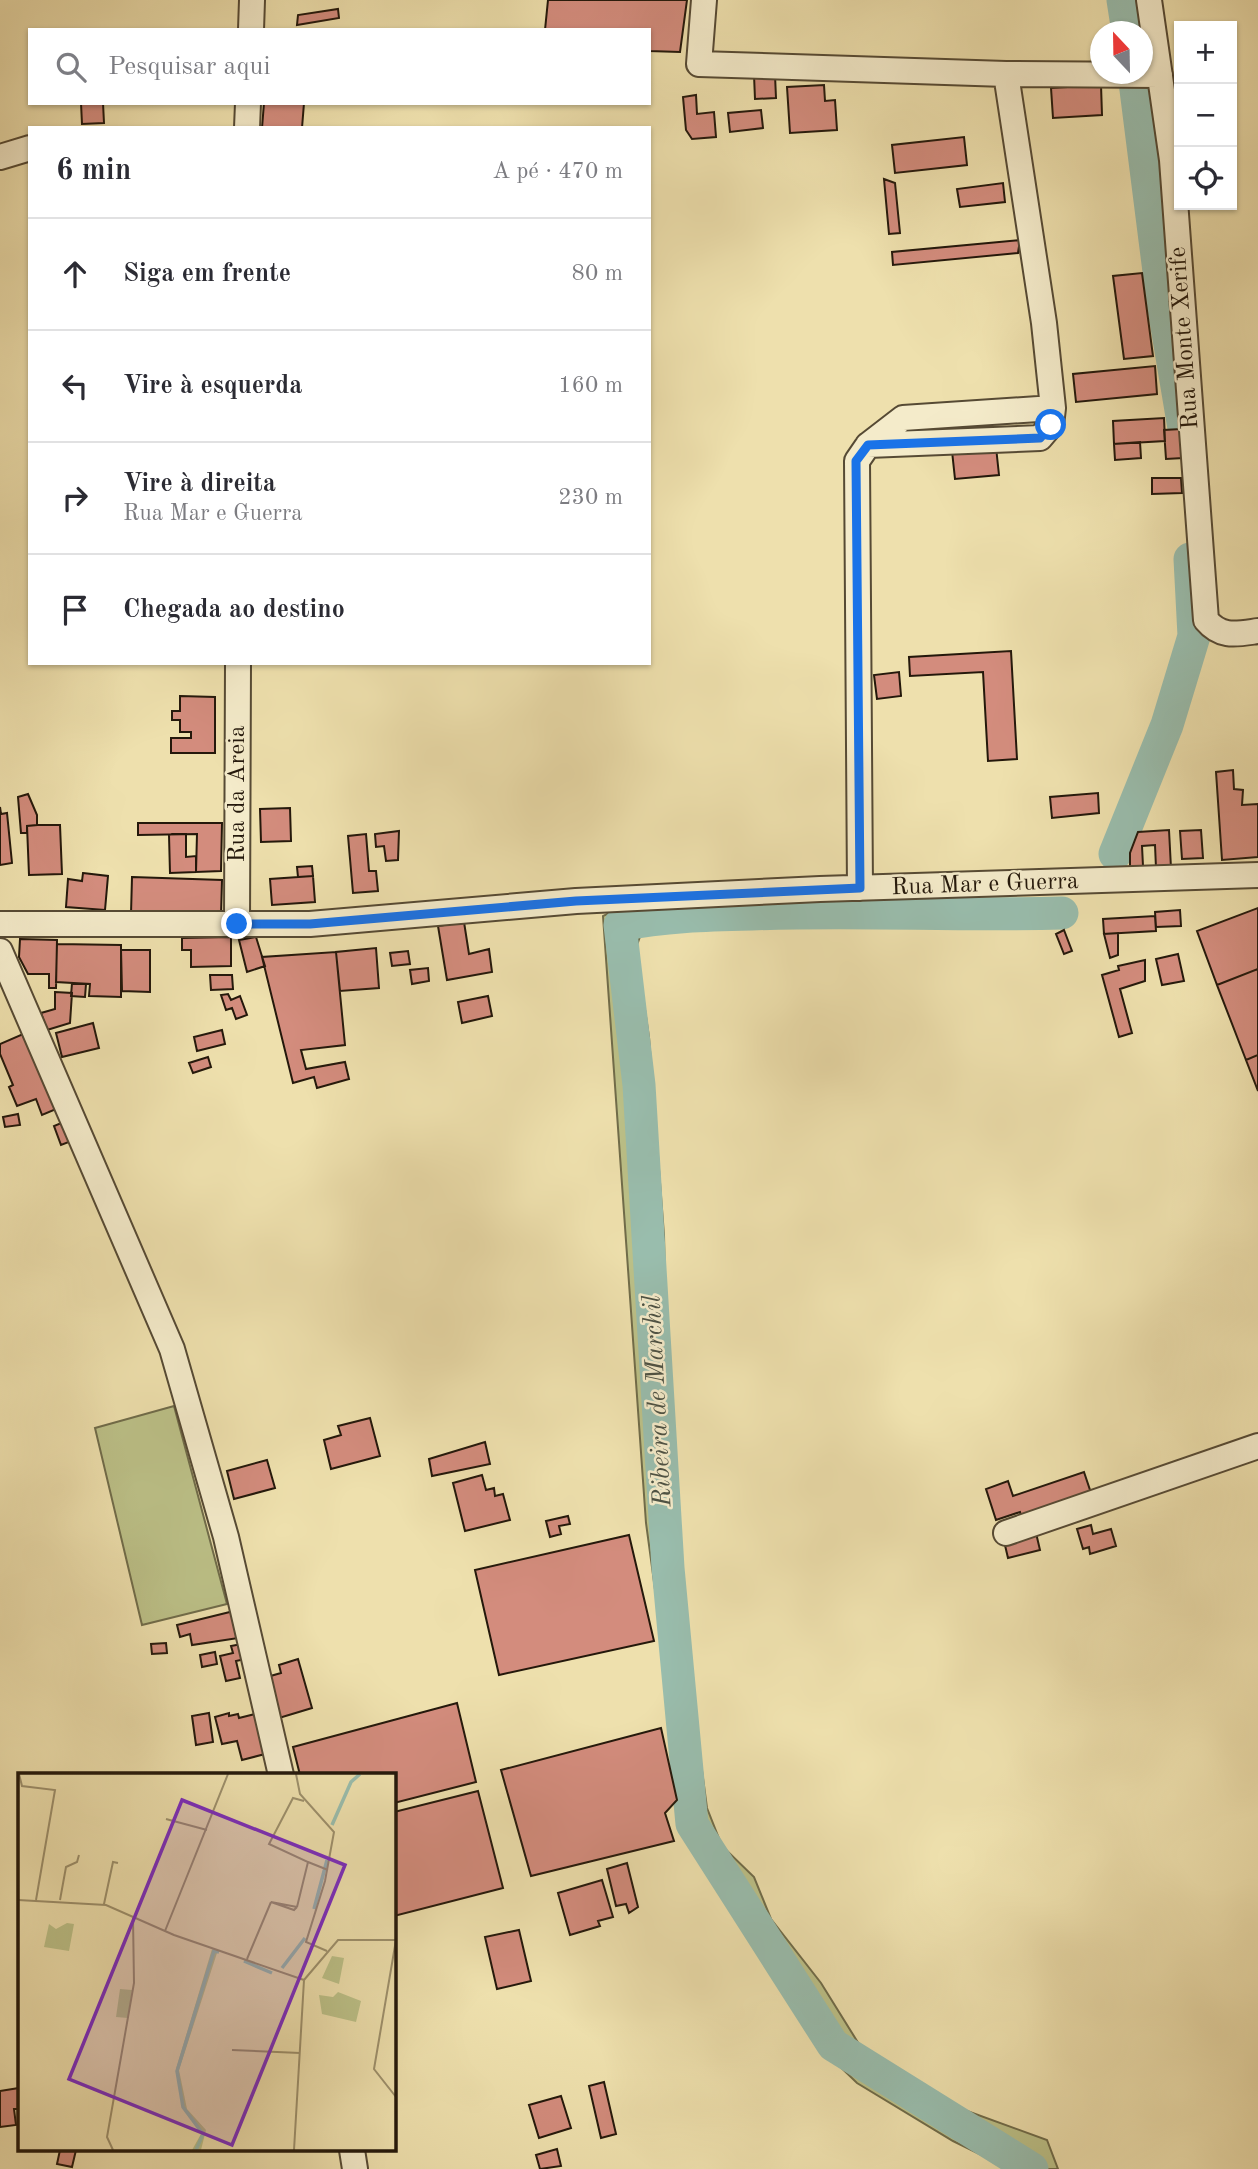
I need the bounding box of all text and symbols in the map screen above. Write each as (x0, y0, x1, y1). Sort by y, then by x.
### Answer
north arrow (1090, 21, 1153, 84)
map controls (1174, 21, 1237, 210)
button: + (1174, 21, 1237, 84)
search box (28, 28, 651, 105)
icon: search (52, 48, 90, 86)
text: Pesquisar aqui (108, 54, 270, 80)
button: − (1174, 84, 1237, 147)
button: locate (1174, 147, 1237, 210)
text: 6 min (56, 156, 131, 186)
text: A pé · 470 m (492, 160, 623, 183)
street label: Rua Monte Xerife (1167, 246, 1203, 430)
icon: ahead (56, 255, 94, 293)
text: Siga em frente (123, 261, 291, 287)
text: 80 m (572, 262, 623, 285)
icon: left (56, 367, 94, 405)
text: Vire à esquerda (123, 373, 303, 399)
text: 160 m (558, 374, 623, 397)
route start (1035, 409, 1066, 440)
text: Vire à direita (123, 471, 276, 497)
icon: right (56, 479, 94, 517)
text: 230 m (558, 486, 623, 509)
text: Rua Mar e Guerra (123, 502, 303, 525)
icon: arrive (56, 591, 94, 629)
text: Chegada ao destino (123, 597, 345, 623)
street label: Rua da Areia (226, 725, 250, 863)
street label: Rua Mar e Guerra (891, 870, 1079, 900)
route end (221, 908, 252, 939)
water label: Ribeira de Marchil (639, 1294, 677, 1509)
inset map (18, 1773, 396, 2152)

